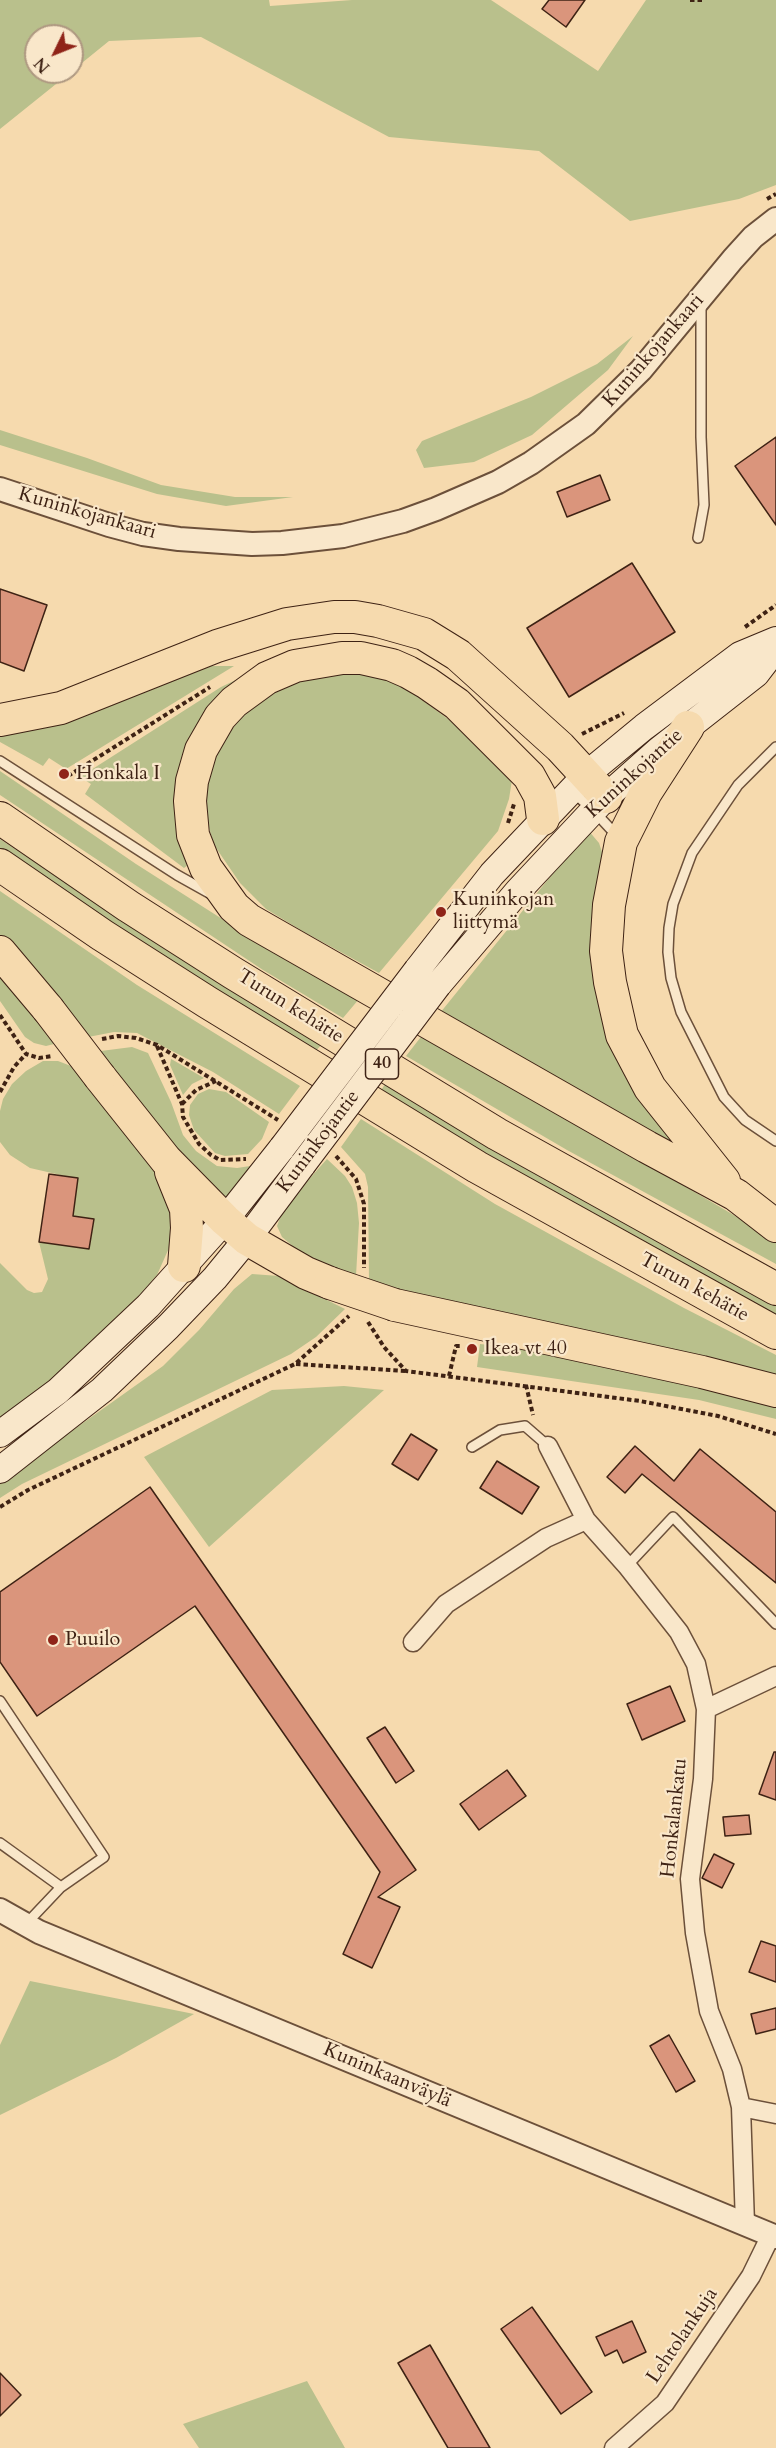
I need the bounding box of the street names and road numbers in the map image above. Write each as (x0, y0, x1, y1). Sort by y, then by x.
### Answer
street label: Kuninkojankaari (598, 289, 710, 413)
street label: Kuninkojankaari (15, 483, 159, 545)
street label: Kuninkojantie (581, 724, 689, 824)
street label: Turun kehätie (232, 965, 348, 1049)
road number: 40 (366, 1049, 398, 1079)
street label: Kuninkojantie (273, 1086, 365, 1198)
street label: Turun kehätie (635, 1248, 753, 1328)
street label: Honkalankatu (657, 1757, 693, 1879)
street label: Kuninkaanväylä (319, 2038, 455, 2114)
street label: Lehtolankuja (642, 2284, 724, 2388)

